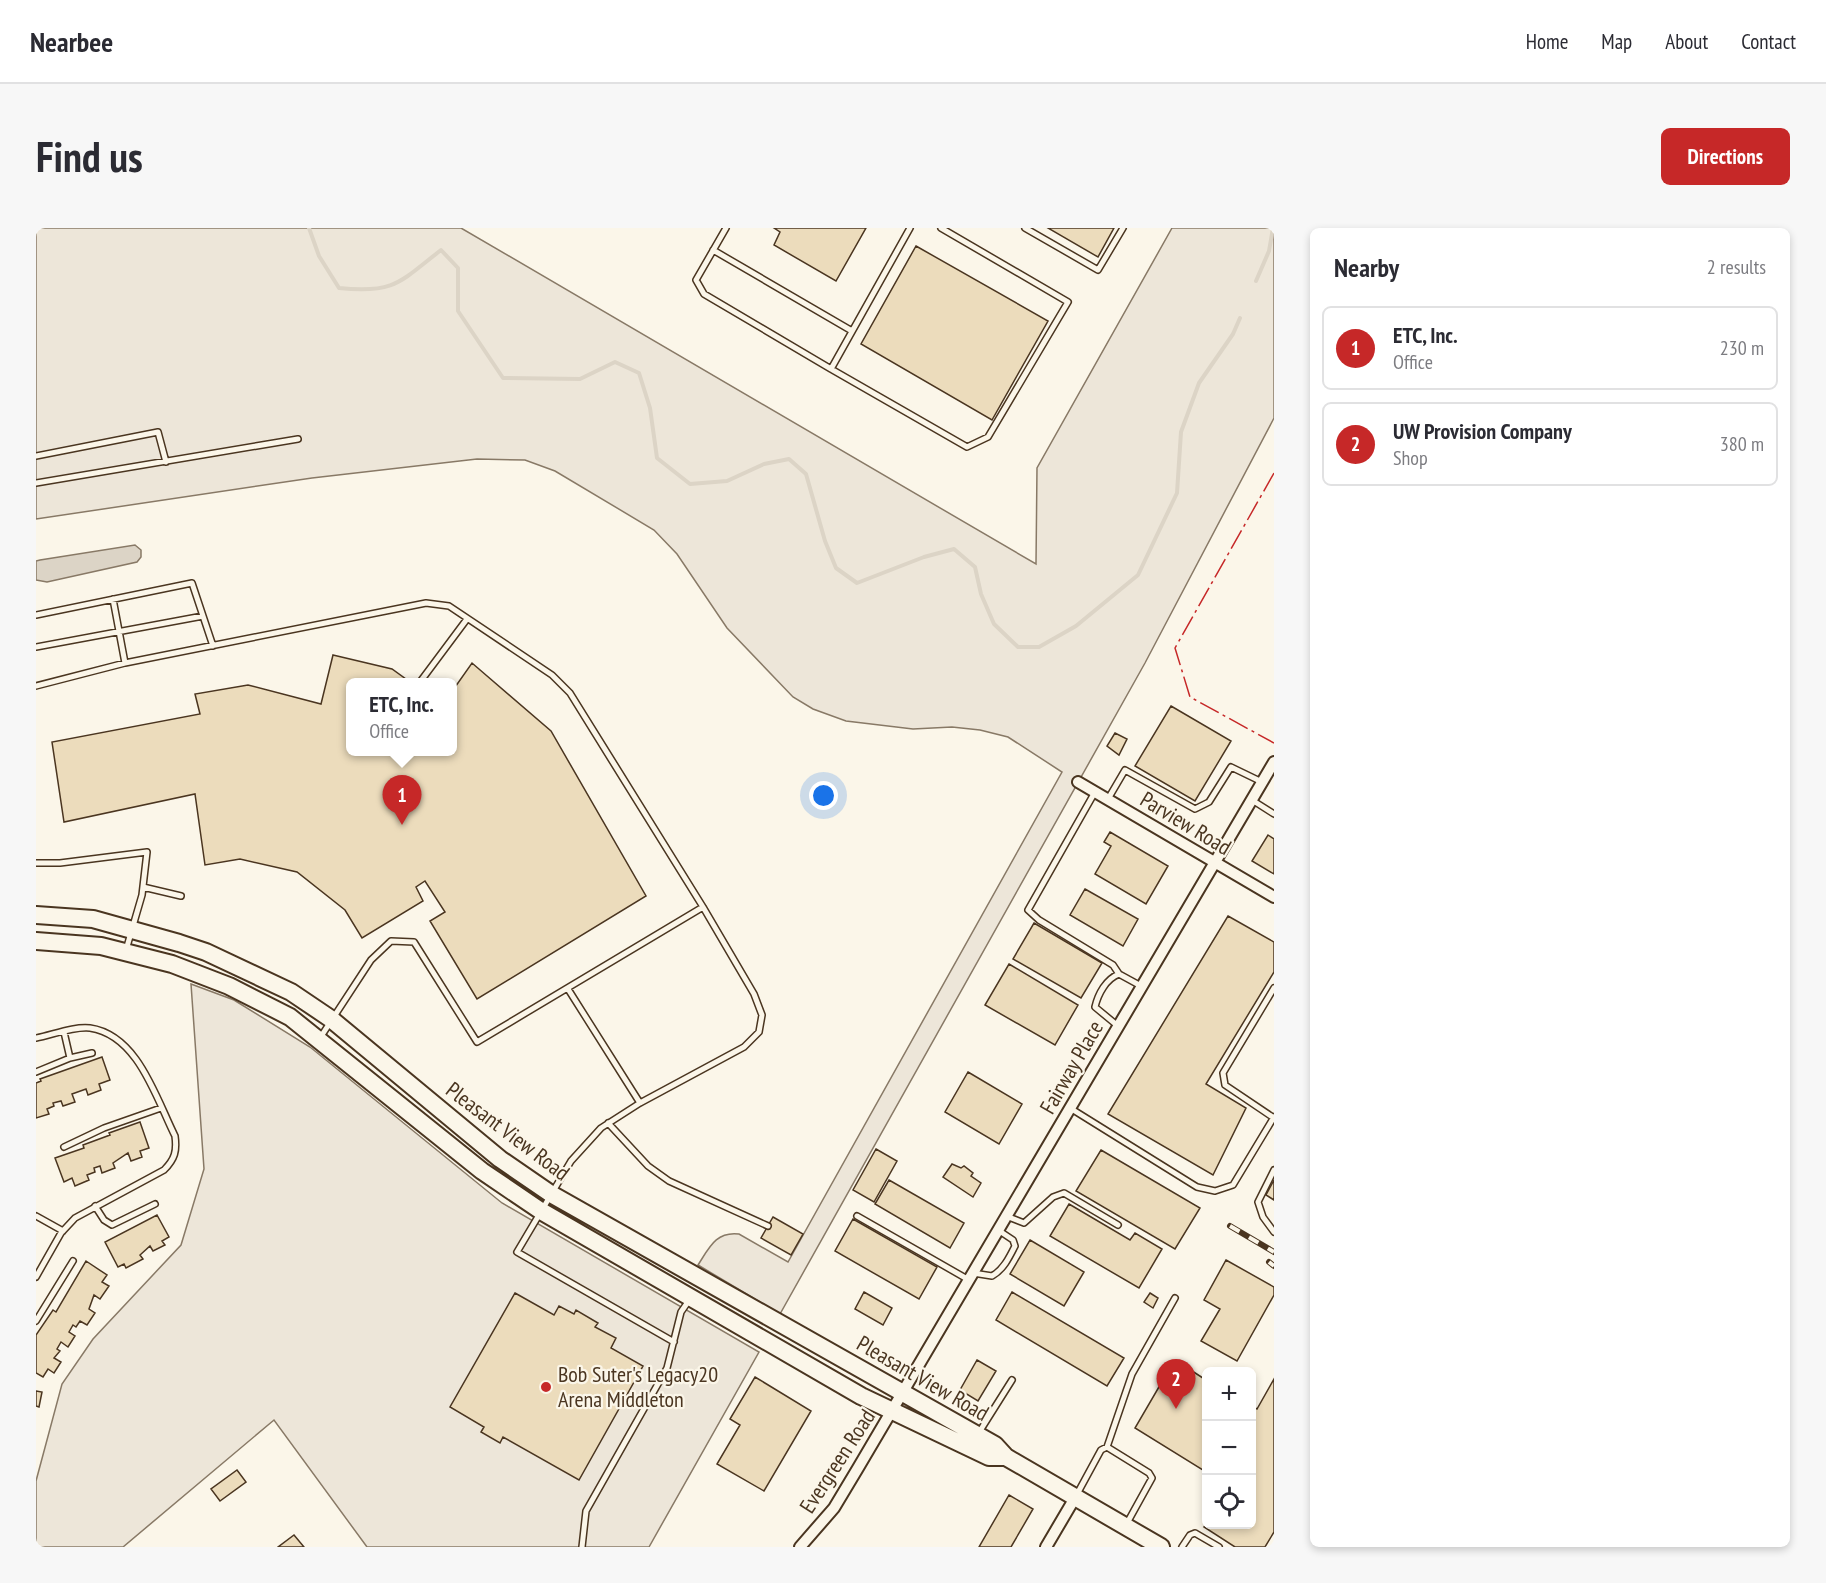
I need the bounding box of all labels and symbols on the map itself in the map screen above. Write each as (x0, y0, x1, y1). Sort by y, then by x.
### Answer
pin: 1 (382, 776, 422, 825)
your location (809, 781, 838, 810)
street label: Parview Road (1135, 785, 1237, 861)
street label: Fairway Place (1033, 1015, 1109, 1119)
street label: Pleasant View Road (441, 1075, 575, 1187)
street label: Pleasant View Road (852, 1329, 994, 1427)
place label: Bob Suter's Legacy20 Arena Middleton (558, 1360, 718, 1413)
pin: 2 (1156, 1360, 1196, 1409)
marker: Bob Suter's Legacy20 Arena Middleton (539, 1380, 553, 1394)
street label: Evergreen Road (793, 1404, 881, 1518)

